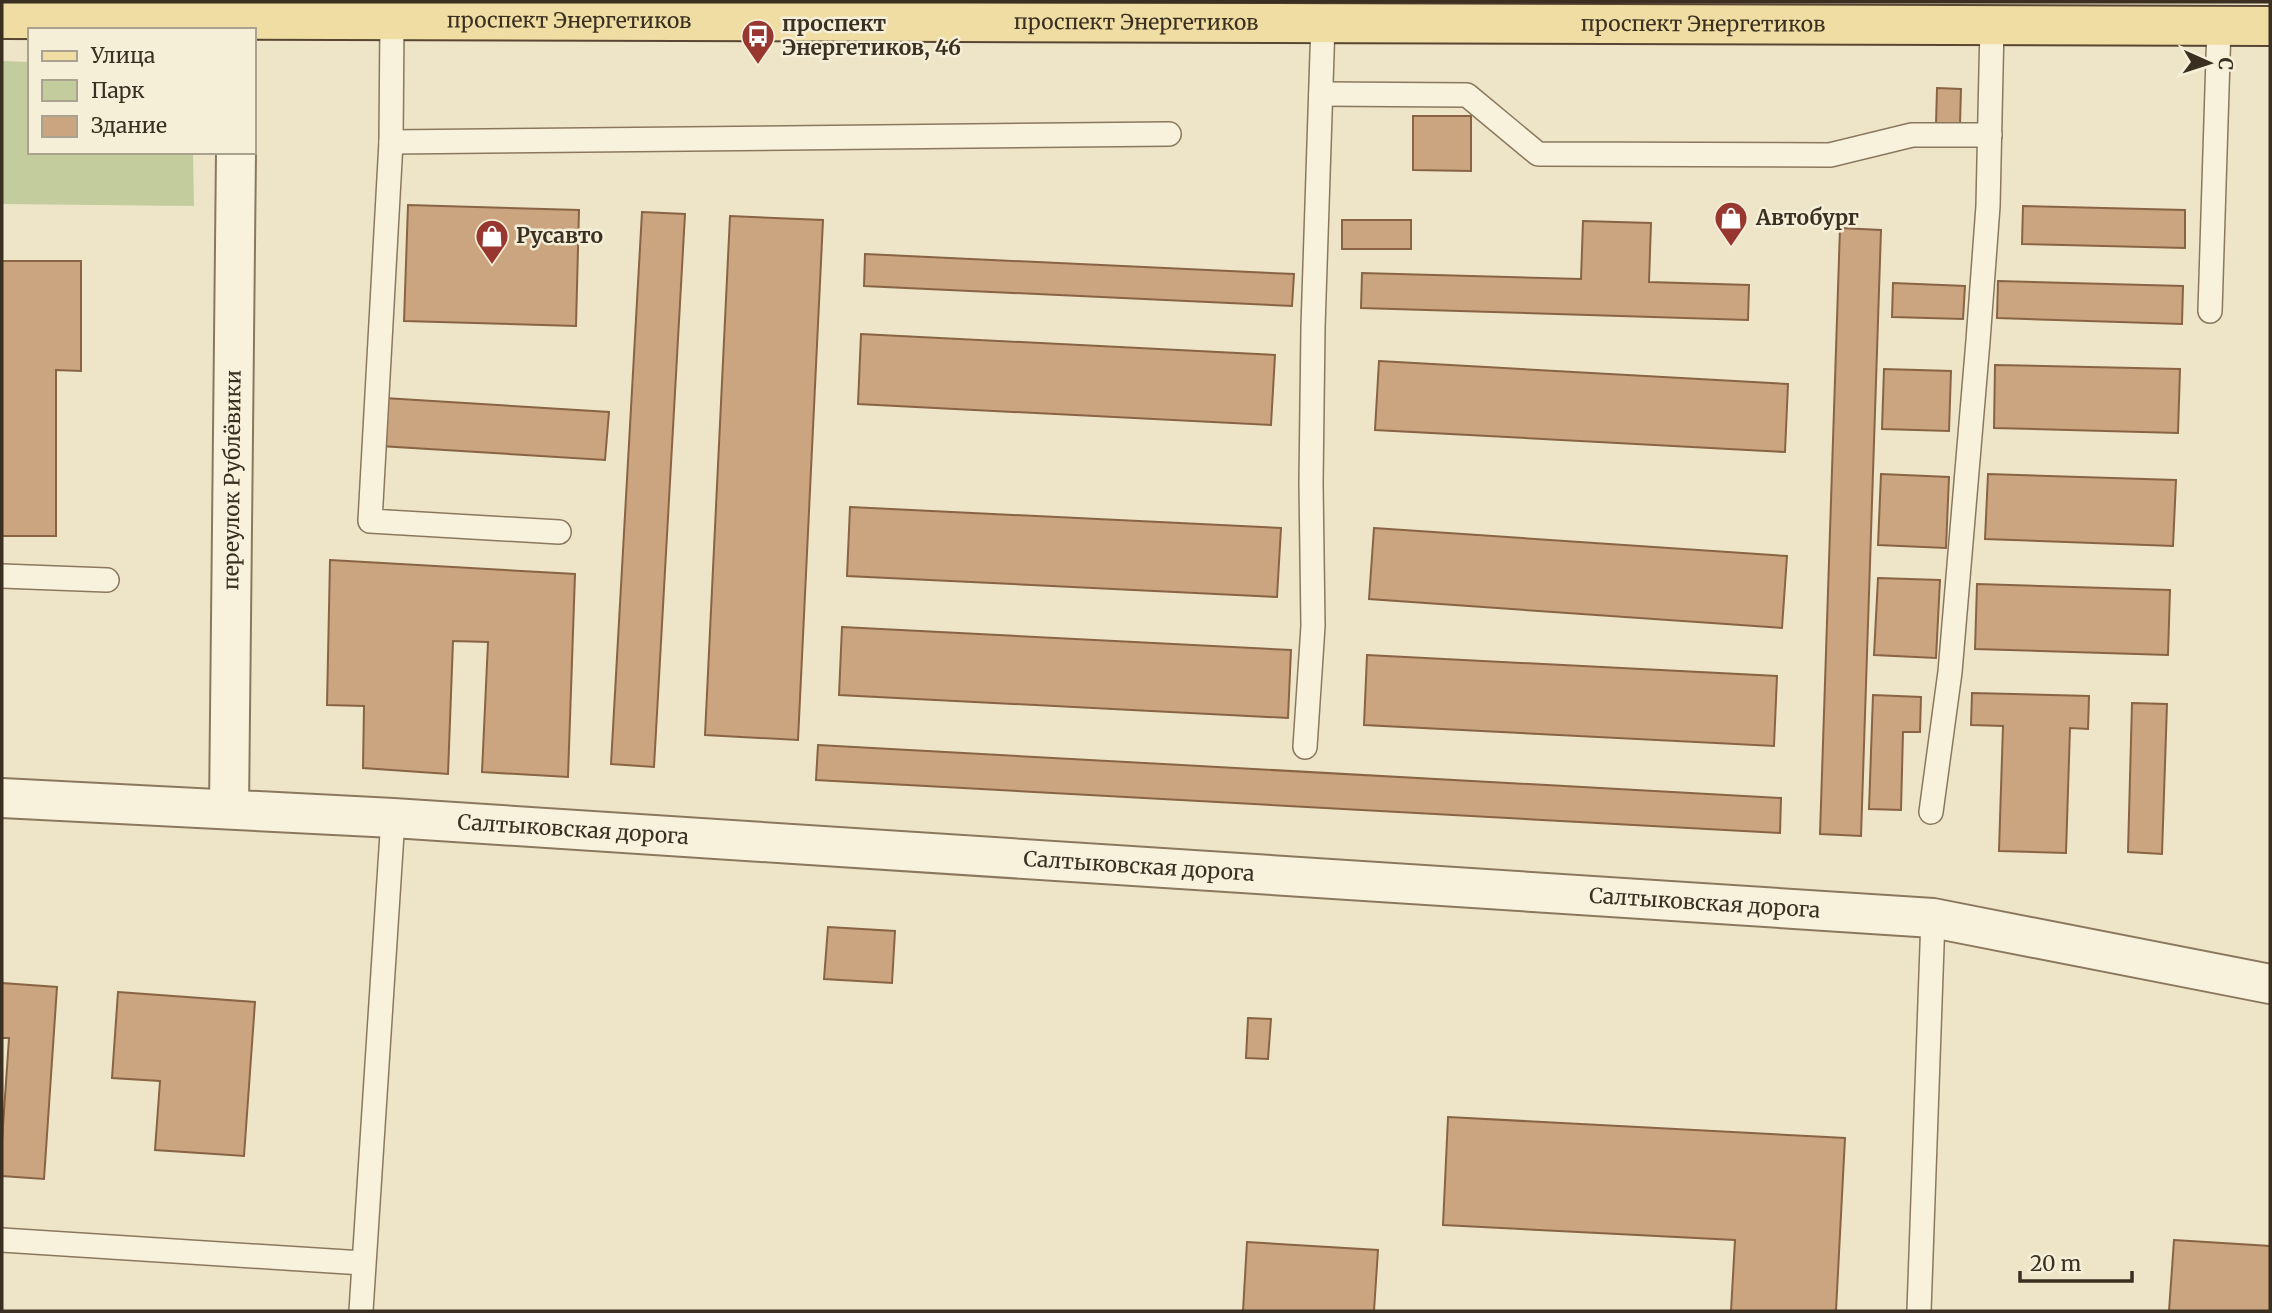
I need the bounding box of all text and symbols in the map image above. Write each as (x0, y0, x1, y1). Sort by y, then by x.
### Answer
street label: проспект Энергетиков (447, 6, 691, 34)
street label: проспект Энергетиков (1014, 8, 1258, 36)
place label: проспект Энергетиков, 46 (782, 10, 961, 61)
street label: проспект Энергетиков (1581, 10, 1825, 38)
bus stop icon: проспект Энергетиков, 46 (739, 17, 777, 66)
legend (28, 28, 256, 154)
north arrow (2174, 28, 2244, 98)
text: Улица (90, 42, 155, 69)
text: С (2214, 57, 2238, 71)
text: Парк (91, 77, 145, 104)
text: Здание (91, 112, 167, 139)
shop icon: Автобург (1712, 199, 1750, 248)
place label: Автобург (1755, 204, 1859, 231)
shop icon: Русавто (473, 217, 511, 266)
place label: Русавто (516, 222, 603, 249)
street label: переулок Рублёвики (217, 370, 247, 590)
street label: Салтыковская дорога (457, 808, 690, 850)
street label: Салтыковская дорога (1023, 845, 1255, 887)
street label: Салтыковская дорога (1588, 882, 1821, 924)
scale bar (2020, 1240, 2132, 1284)
text: 20 m (2030, 1250, 2082, 1277)

